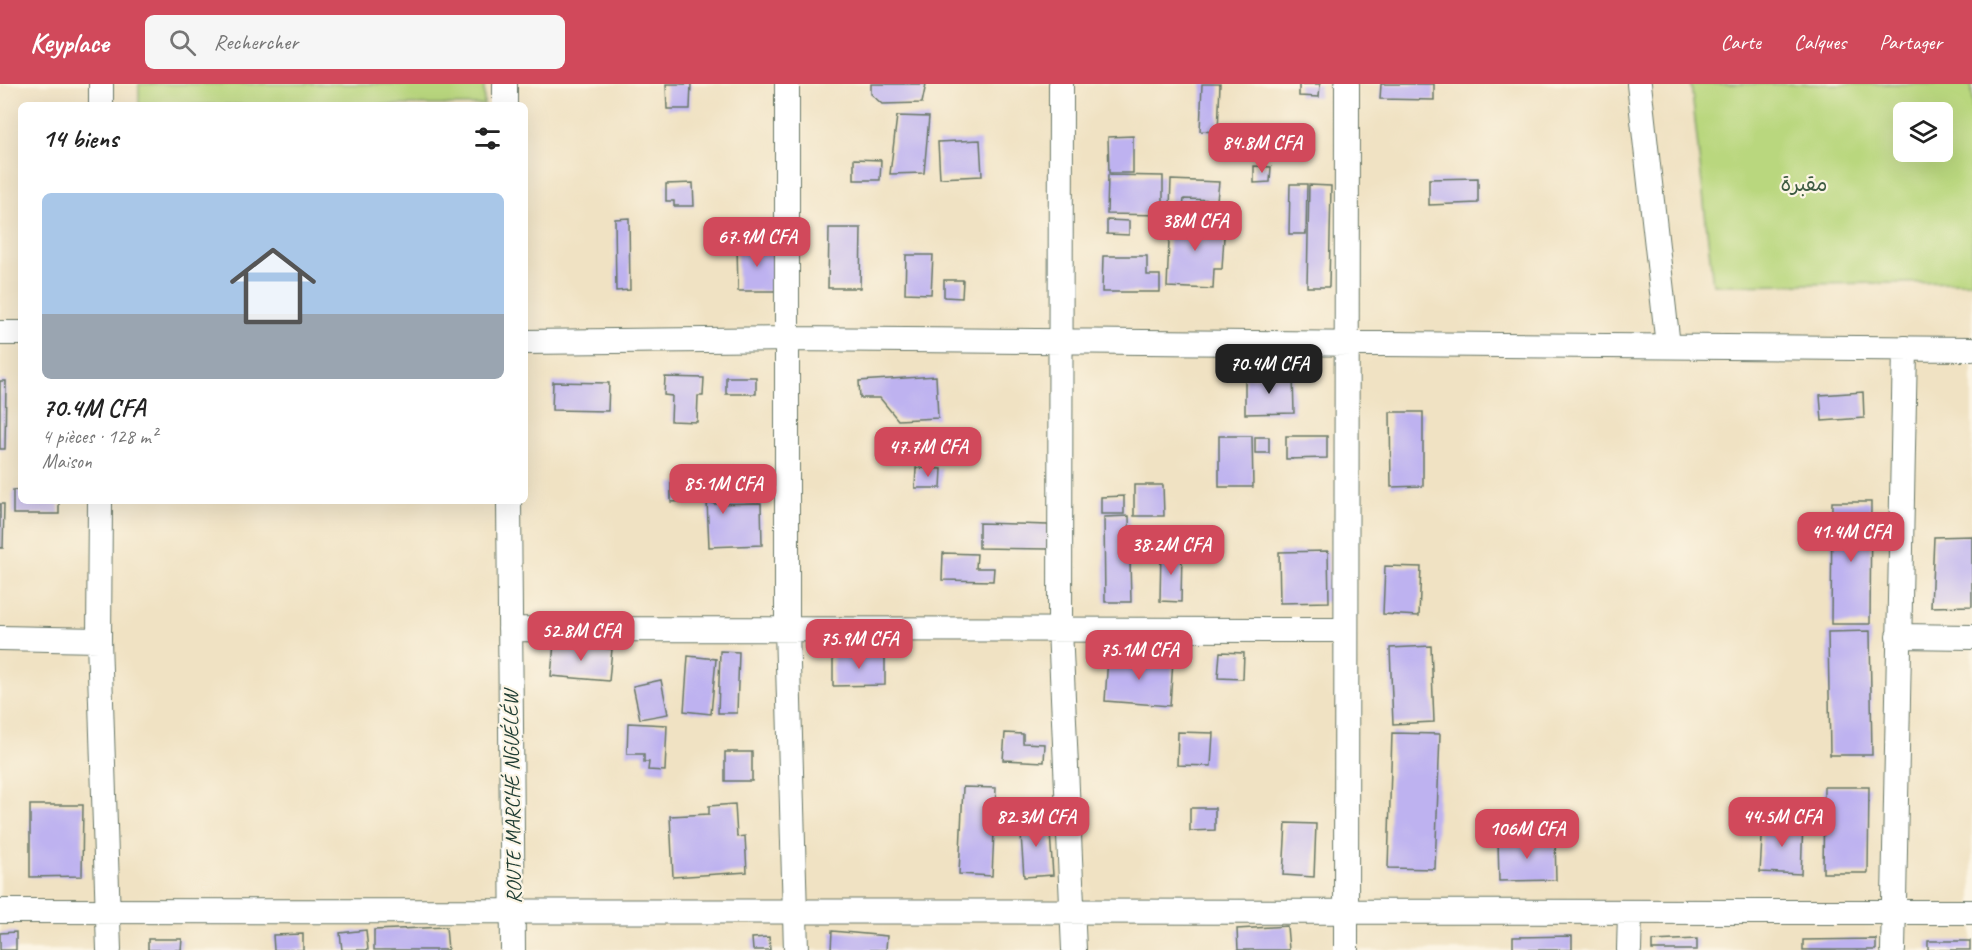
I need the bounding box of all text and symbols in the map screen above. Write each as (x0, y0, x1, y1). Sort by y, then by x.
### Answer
search box (145, 15, 565, 69)
text: Keyplace (30, 25, 109, 60)
icon: search (166, 26, 199, 59)
text: Rechercher (214, 28, 298, 56)
text: Carte (1720, 29, 1761, 55)
text: Calques (1794, 29, 1846, 55)
text: Partager (1879, 29, 1942, 55)
map controls (1893, 102, 1953, 162)
button: layers (1893, 102, 1953, 162)
text: 14 biens (42, 122, 118, 155)
icon: filters (471, 122, 504, 155)
pin: 84.8M CFA (1193, 123, 1331, 174)
text: 84.8M CFA (1222, 130, 1302, 155)
park label: مقبرة (1780, 171, 1828, 197)
pin: 38M CFA (1140, 201, 1250, 252)
text: 38M CFA (1162, 208, 1228, 233)
pin: 67.9M CFA (688, 217, 826, 268)
text: 67.9M CFA (717, 224, 797, 249)
icon: home (219, 232, 327, 340)
pin: 70.4M CFA (1200, 344, 1338, 395)
text: 70.4M CFA (1229, 351, 1309, 376)
text: 70.4M CFA (42, 391, 145, 424)
text: 4 pièces · 128 m² (42, 424, 157, 449)
pin: 47.7M CFA (859, 427, 997, 478)
text: 47.7M CFA (888, 434, 968, 459)
text: Maison (42, 449, 92, 474)
pin: 85.1M CFA (654, 464, 792, 515)
text: 85.1M CFA (684, 471, 763, 496)
pin: 41.4M CFA (1782, 512, 1920, 563)
text: 41.4M CFA (1811, 519, 1891, 544)
pin: 38.2M CFA (1102, 525, 1240, 576)
text: 38.2M CFA (1131, 532, 1211, 557)
pin: 52.8M CFA (512, 611, 650, 662)
text: 52.8M CFA (542, 618, 621, 643)
pin: 75.9M CFA (790, 619, 928, 670)
text: 75.9M CFA (820, 626, 898, 651)
pin: 75.1M CFA (1070, 630, 1208, 681)
text: 75.1M CFA (1100, 637, 1178, 662)
street label: ROUTE MARCHÉ NGUÉLÉW (497, 686, 527, 904)
pin: 82.3M CFA (967, 797, 1105, 848)
pin: 44.5M CFA (1713, 797, 1851, 848)
text: 82.3M CFA (996, 804, 1076, 829)
text: 44.5M CFA (1743, 804, 1822, 829)
pin: 106M CFA (1465, 809, 1589, 860)
text: 106M CFA (1489, 816, 1565, 841)

